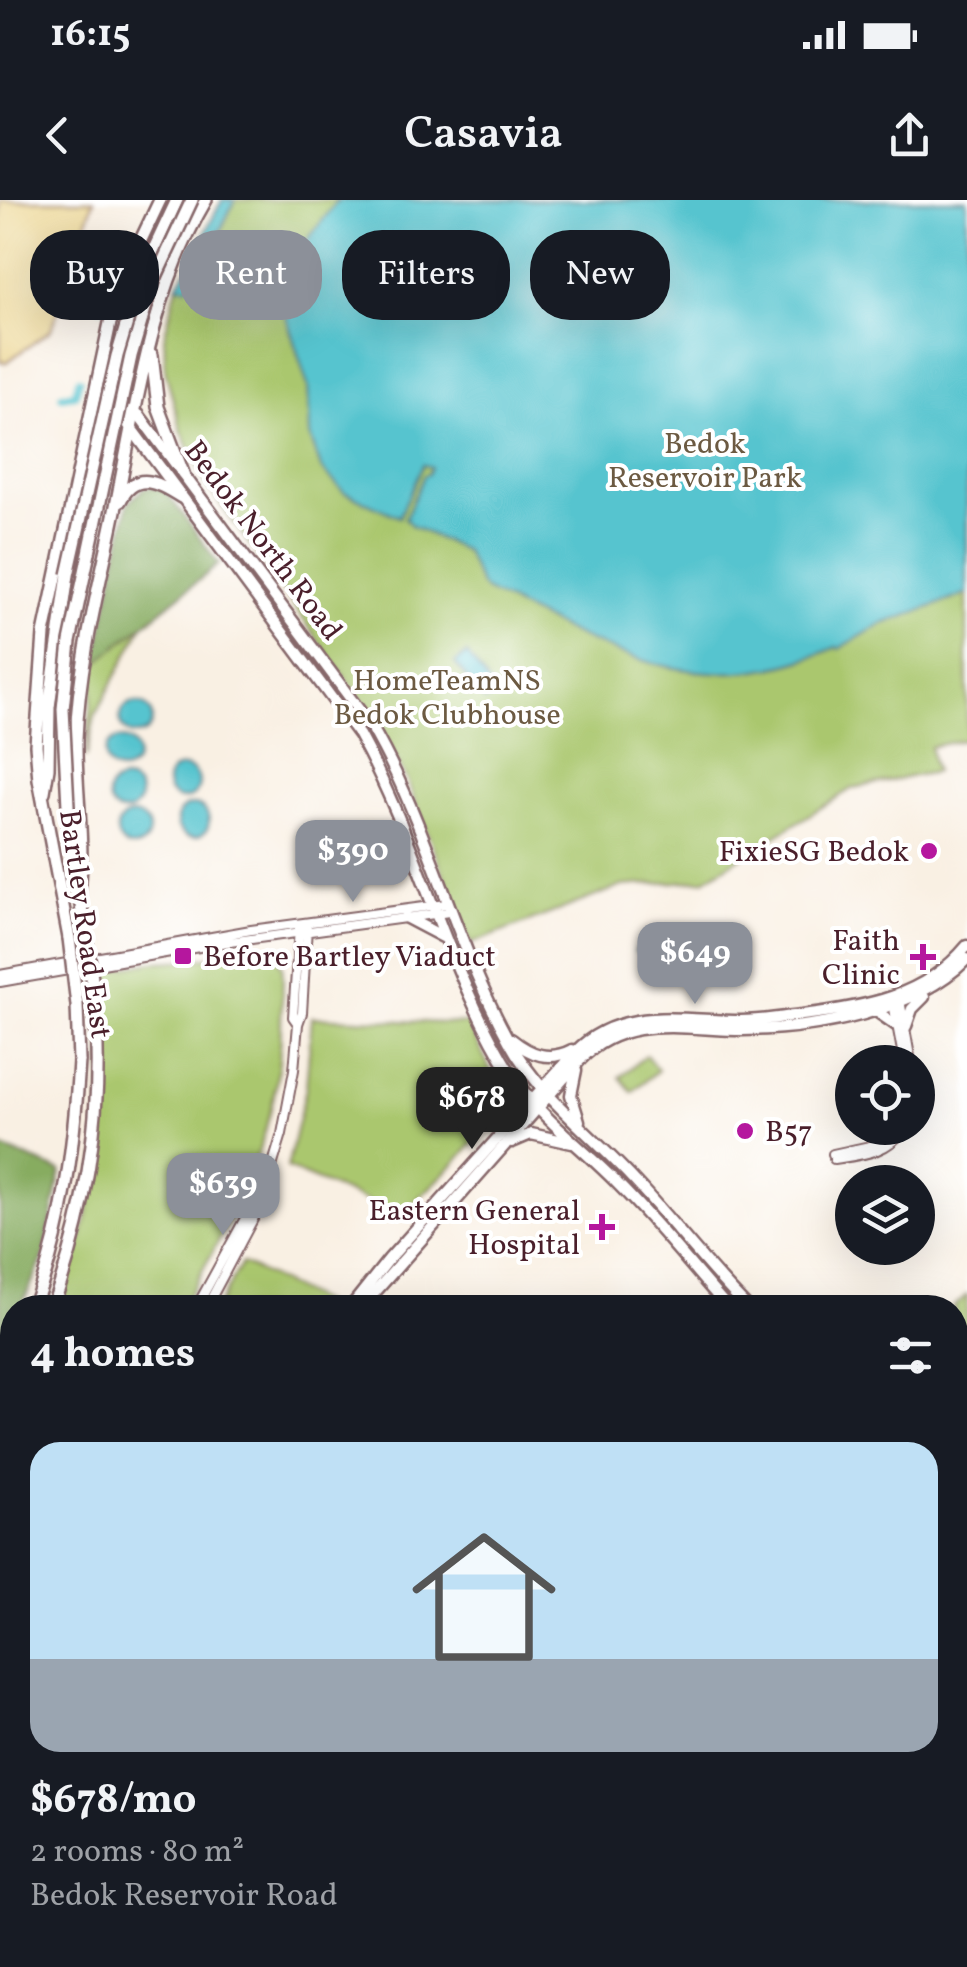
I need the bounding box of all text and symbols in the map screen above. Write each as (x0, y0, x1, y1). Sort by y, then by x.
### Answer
text: 16:15 (50, 9, 130, 62)
text: Casavia (404, 104, 563, 167)
icon: back (30, 108, 85, 163)
icon: share (882, 108, 937, 163)
chip: Buy (30, 230, 159, 320)
chip: Rent (179, 230, 322, 320)
chip: Filters (342, 230, 510, 320)
chip: New (530, 230, 670, 320)
park label: Bedok Reservoir Park (608, 424, 802, 500)
street label: Bedok North Road (173, 432, 352, 650)
park label: HomeTeamNS Bedok Clubhouse (333, 661, 561, 737)
street label: Bartley Road East (47, 807, 121, 1042)
pin: $390 (294, 820, 412, 905)
text: $390 (317, 830, 389, 874)
place label: FixieSG Bedok (719, 832, 909, 874)
marker: FixieSG Bedok (918, 840, 940, 862)
place label: Faith Clinic (822, 921, 900, 997)
pin: $649 (636, 922, 754, 1007)
text: $649 (659, 932, 731, 976)
place label: Before Bartley Viaduct (203, 937, 496, 979)
marker: Faith Clinic (910, 944, 936, 970)
marker: Before Bartley Viaduct (172, 945, 194, 967)
map controls (835, 1045, 935, 1265)
button: locate (835, 1045, 935, 1145)
pin: $678 (413, 1067, 531, 1152)
text: $678 (438, 1077, 506, 1121)
place label: B57 (765, 1112, 813, 1154)
marker: B57 (734, 1120, 756, 1142)
pin: $639 (164, 1153, 282, 1238)
text: $639 (189, 1163, 257, 1207)
button: layers (835, 1165, 935, 1265)
place label: Eastern General Hospital (369, 1191, 580, 1267)
marker: Eastern General Hospital (589, 1214, 615, 1240)
text: 4 homes (30, 1326, 195, 1385)
icon: filters (883, 1328, 938, 1383)
icon: home (394, 1507, 574, 1687)
text: $678/mo (30, 1772, 196, 1831)
text: 2 rooms · 80 m² (30, 1831, 244, 1875)
text: Bedok Reservoir Road (30, 1875, 338, 1919)

